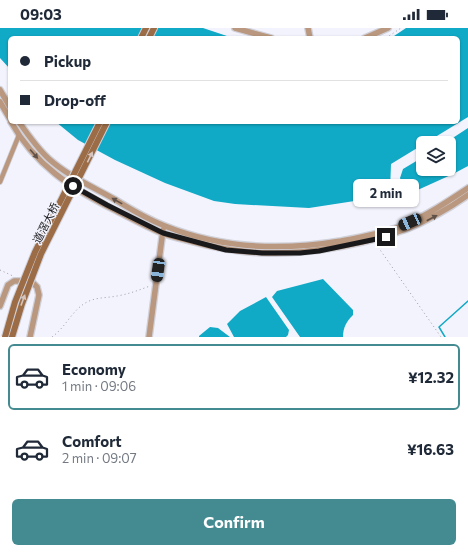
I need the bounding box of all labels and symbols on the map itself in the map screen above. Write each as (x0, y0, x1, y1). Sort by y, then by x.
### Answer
one-way arrow (29, 149, 38, 159)
one-way arrow (87, 151, 93, 162)
route start (64, 177, 82, 195)
callout: 2 min (353, 179, 419, 207)
one-way arrow (111, 198, 123, 205)
street label: 道滘大桥 (30, 200, 61, 245)
car (397, 212, 423, 232)
one-way arrow (426, 215, 438, 221)
route end (377, 228, 395, 246)
car (150, 257, 166, 283)
one-way arrow (21, 293, 27, 305)

